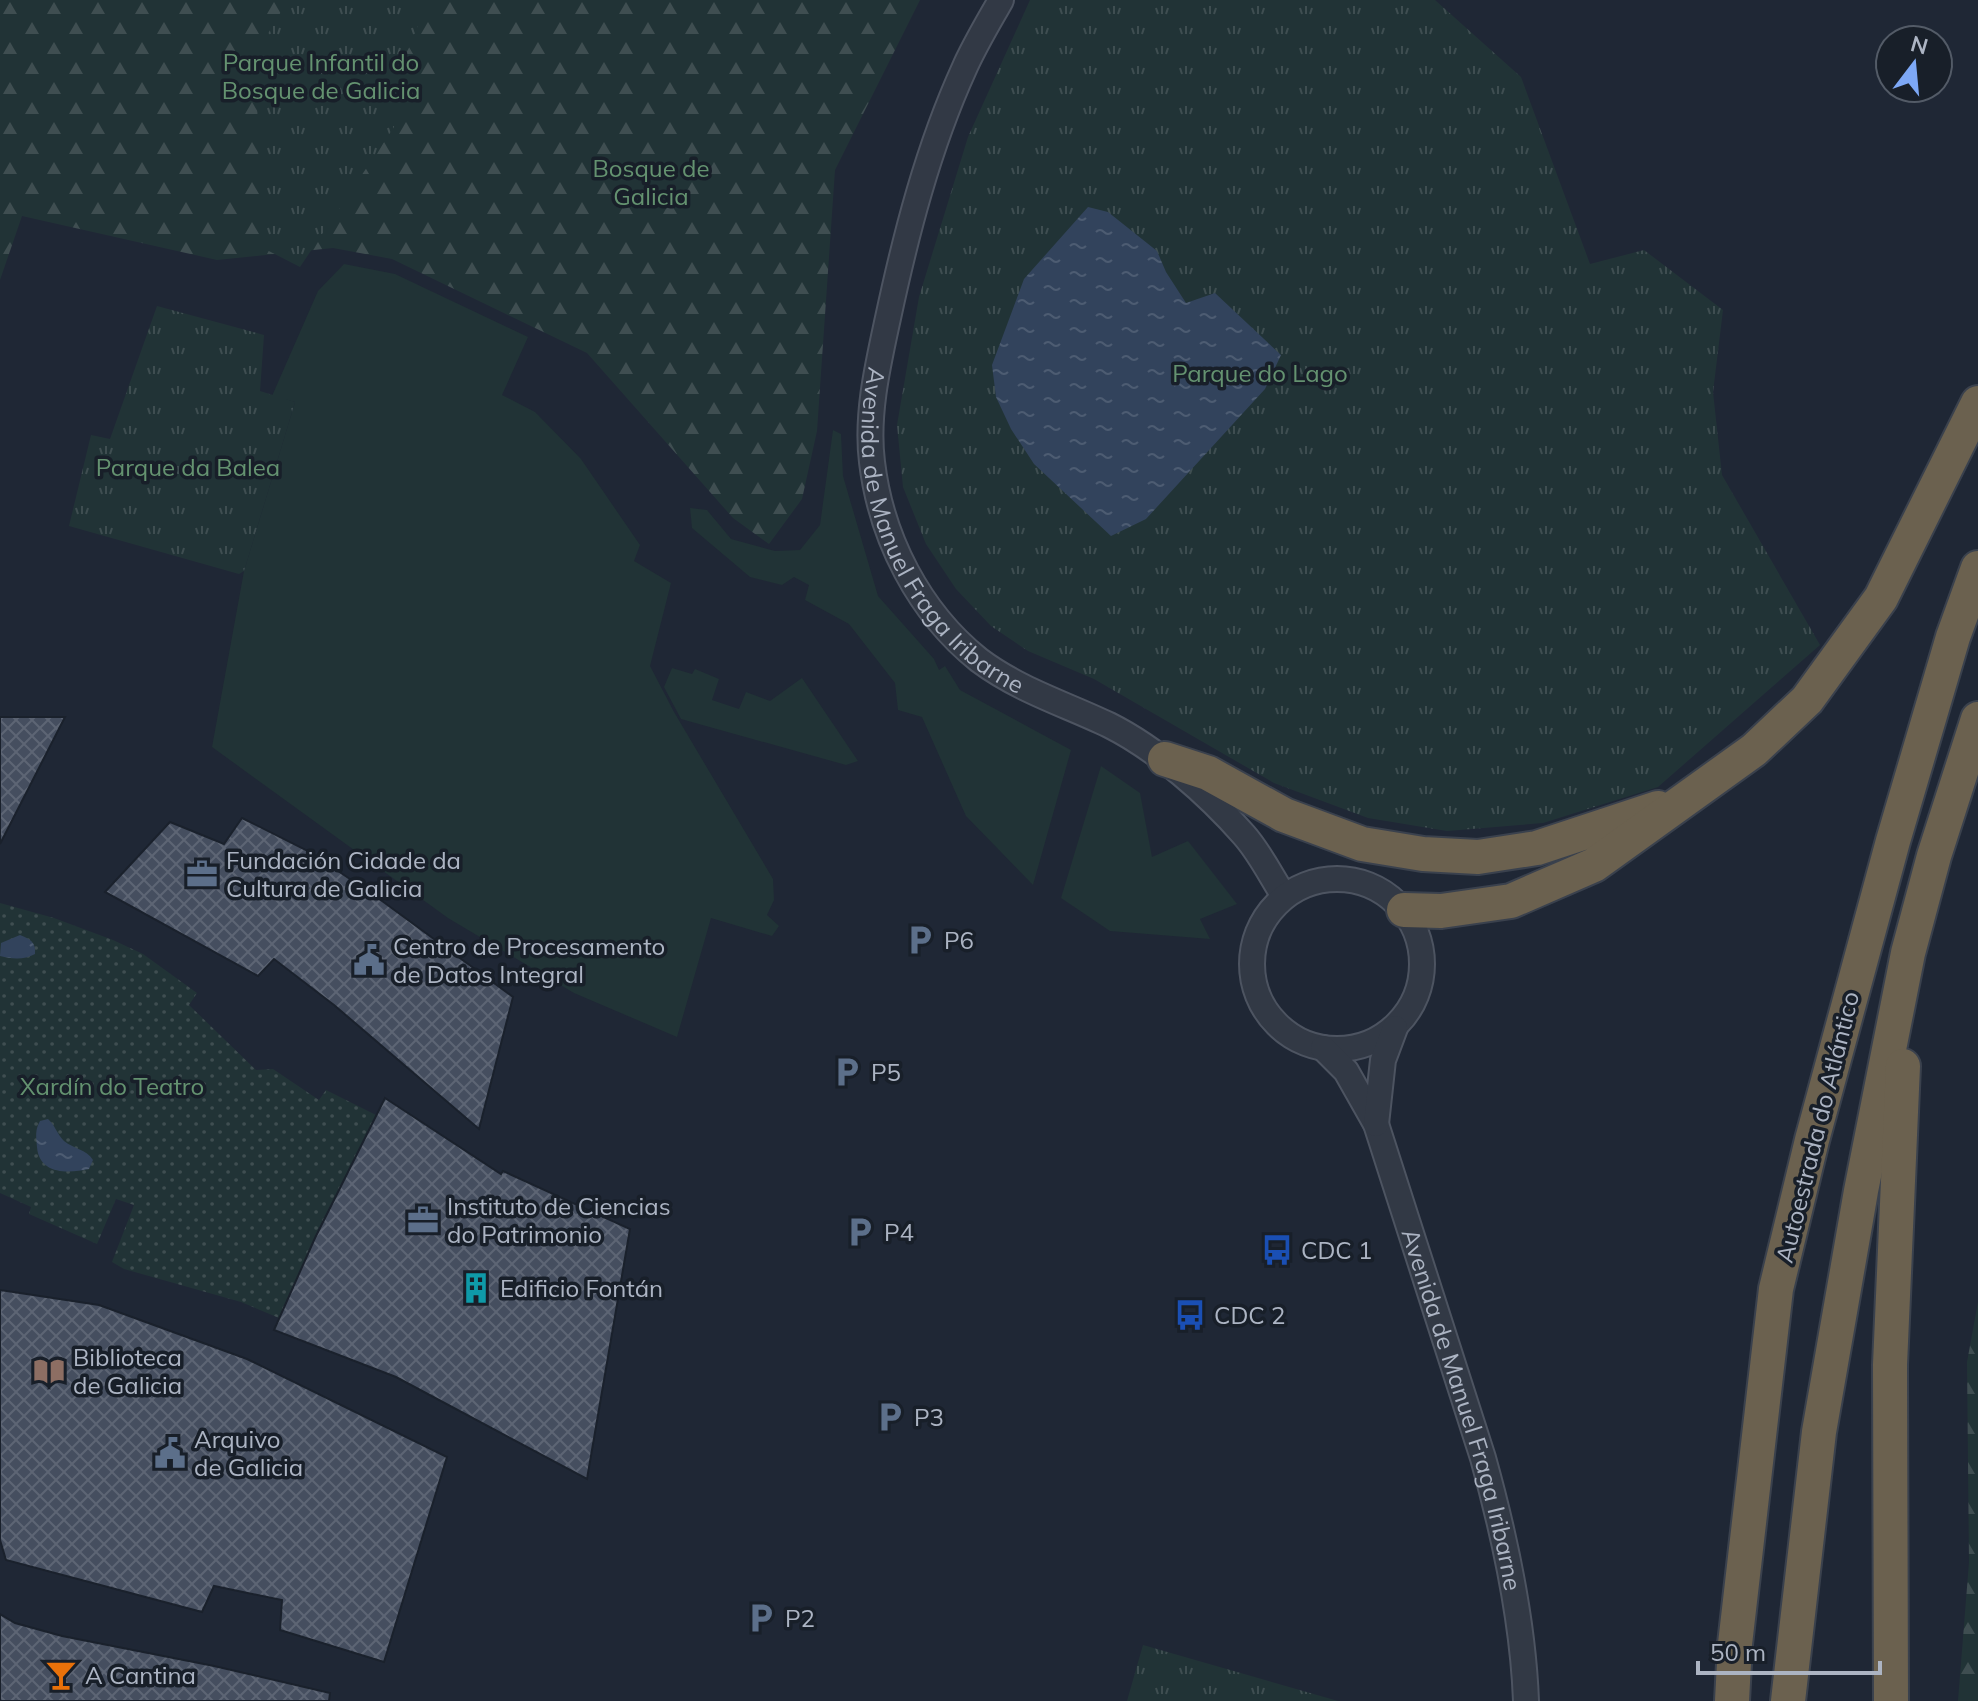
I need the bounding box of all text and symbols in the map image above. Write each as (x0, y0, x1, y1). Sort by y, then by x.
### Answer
north arrow (1874, 24, 1954, 104)
text: N (1908, 29, 1931, 61)
park label: Parque Infantil do Bosque de Galicia (222, 47, 420, 105)
park label: Bosque de Galicia (593, 153, 709, 211)
park label: Parque do Lago (1172, 358, 1348, 388)
street label: Avenida de Manuel Fraga Iribarne (855, 365, 1029, 700)
park label: Parque da Balea (96, 452, 280, 482)
place label: Fundación Cidade da Cultura de Galicia (226, 845, 461, 903)
office icon: Fundación Cidade da Cultura de Galicia (185, 857, 219, 891)
parking icon: P6 (903, 923, 937, 957)
place label: P6 (944, 925, 974, 955)
place label: Centro de Procesamento de Datos Integral (393, 931, 665, 989)
public building icon: Centro de Procesamento de Datos Integral (352, 943, 386, 977)
street label: Autoestrada do Atlántico (1769, 988, 1865, 1266)
parking icon: P5 (830, 1055, 864, 1089)
place label: P5 (871, 1057, 901, 1087)
park label: Xardín do Teatro (20, 1071, 204, 1101)
place label: Instituto de Ciencias do Patrimonio (447, 1191, 671, 1249)
office icon: Instituto de Ciencias do Patrimonio (406, 1203, 440, 1237)
parking icon: P4 (843, 1215, 877, 1249)
place label: P4 (884, 1217, 914, 1247)
street label: Avenida de Manuel Fraga Iribarne (1395, 1225, 1529, 1593)
bus stop icon: CDC 1 (1260, 1233, 1294, 1267)
place label: CDC 1 (1301, 1235, 1372, 1265)
building icon: Edificio Fontán (459, 1271, 493, 1305)
place label: Edificio Fontán (500, 1273, 663, 1303)
bus stop icon: CDC 2 (1173, 1298, 1207, 1332)
place label: CDC 2 (1214, 1300, 1285, 1330)
place label: Biblioteca de Galicia (73, 1342, 182, 1400)
library icon: Biblioteca de Galicia (32, 1354, 66, 1388)
parking icon: P3 (873, 1400, 907, 1434)
place label: P3 (914, 1402, 944, 1432)
place label: Arquivo de Galicia (194, 1424, 303, 1482)
public building icon: Arquivo de Galicia (153, 1436, 187, 1470)
parking icon: P2 (744, 1601, 778, 1635)
place label: P2 (785, 1603, 815, 1633)
scale bar (1698, 1625, 1880, 1675)
text: 50 m (1710, 1637, 1766, 1667)
bar icon: A Cantina (44, 1658, 78, 1692)
place label: A Cantina (85, 1660, 196, 1690)

